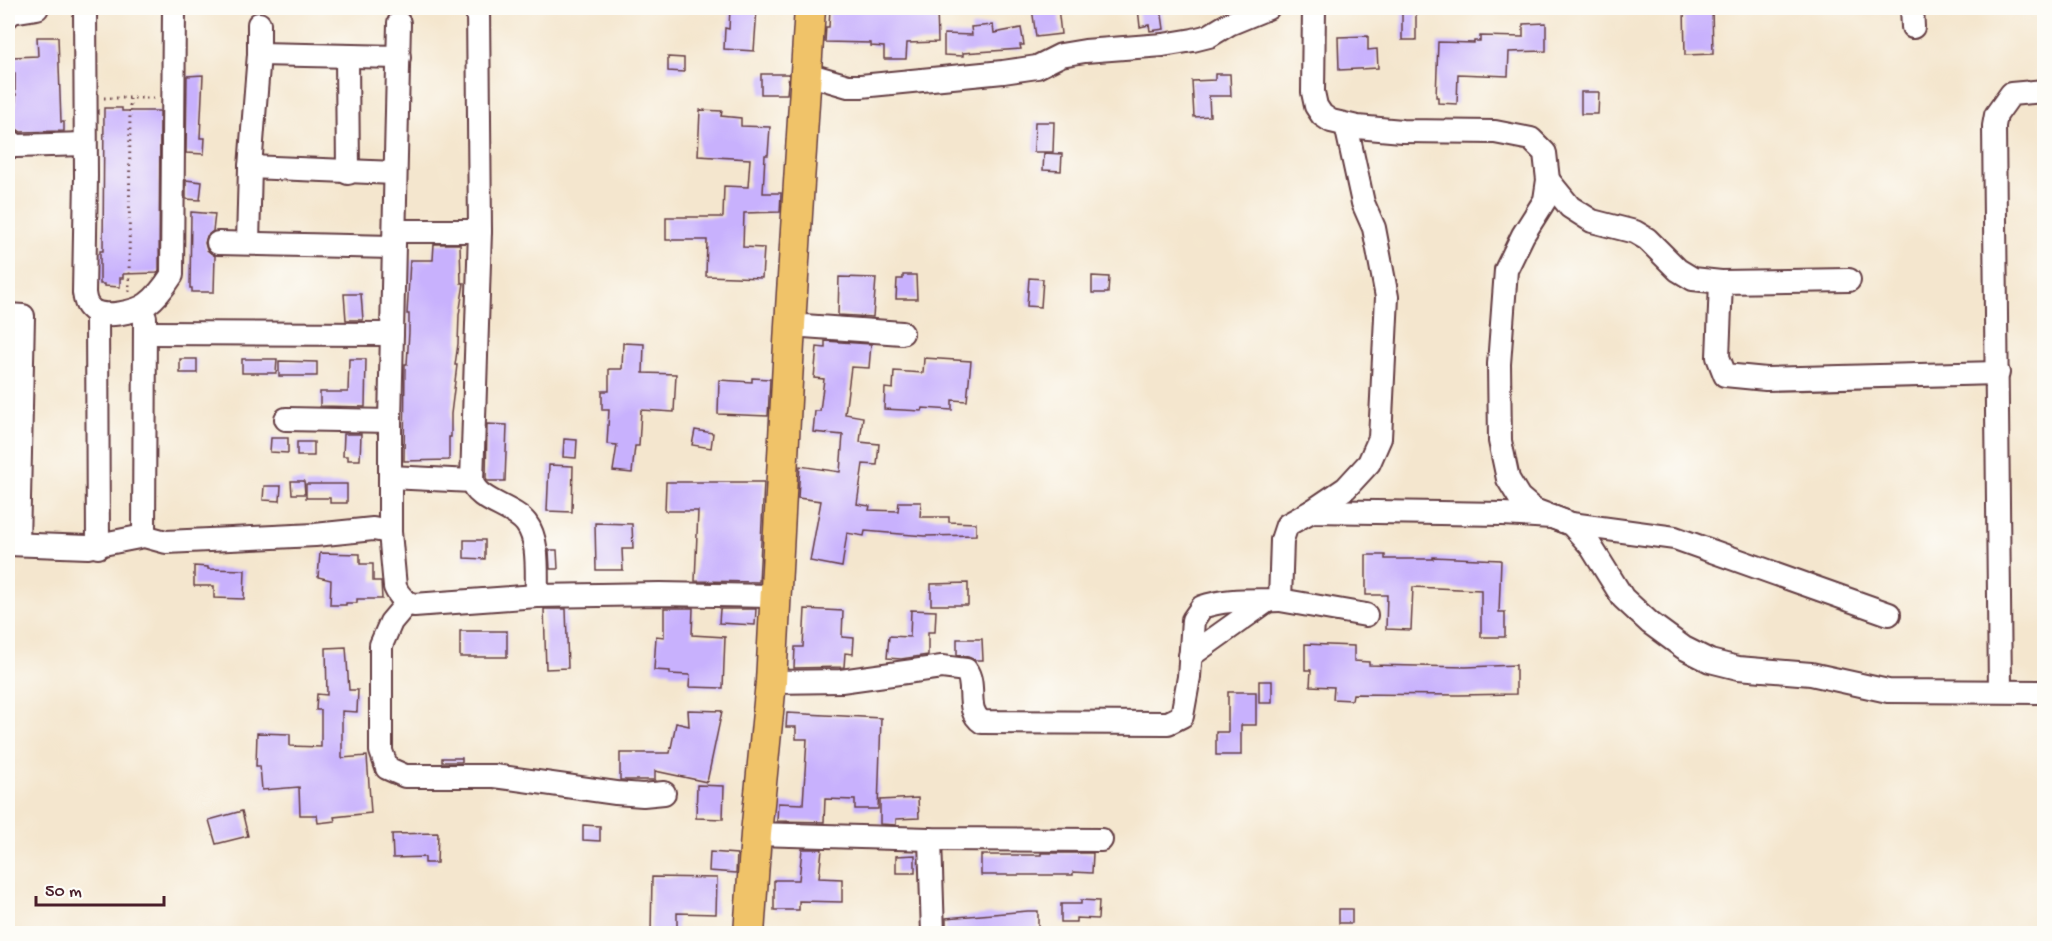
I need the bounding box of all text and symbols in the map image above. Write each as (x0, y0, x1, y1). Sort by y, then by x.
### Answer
scale bar (36, 869, 164, 907)
text: 50 m (45, 882, 82, 903)

